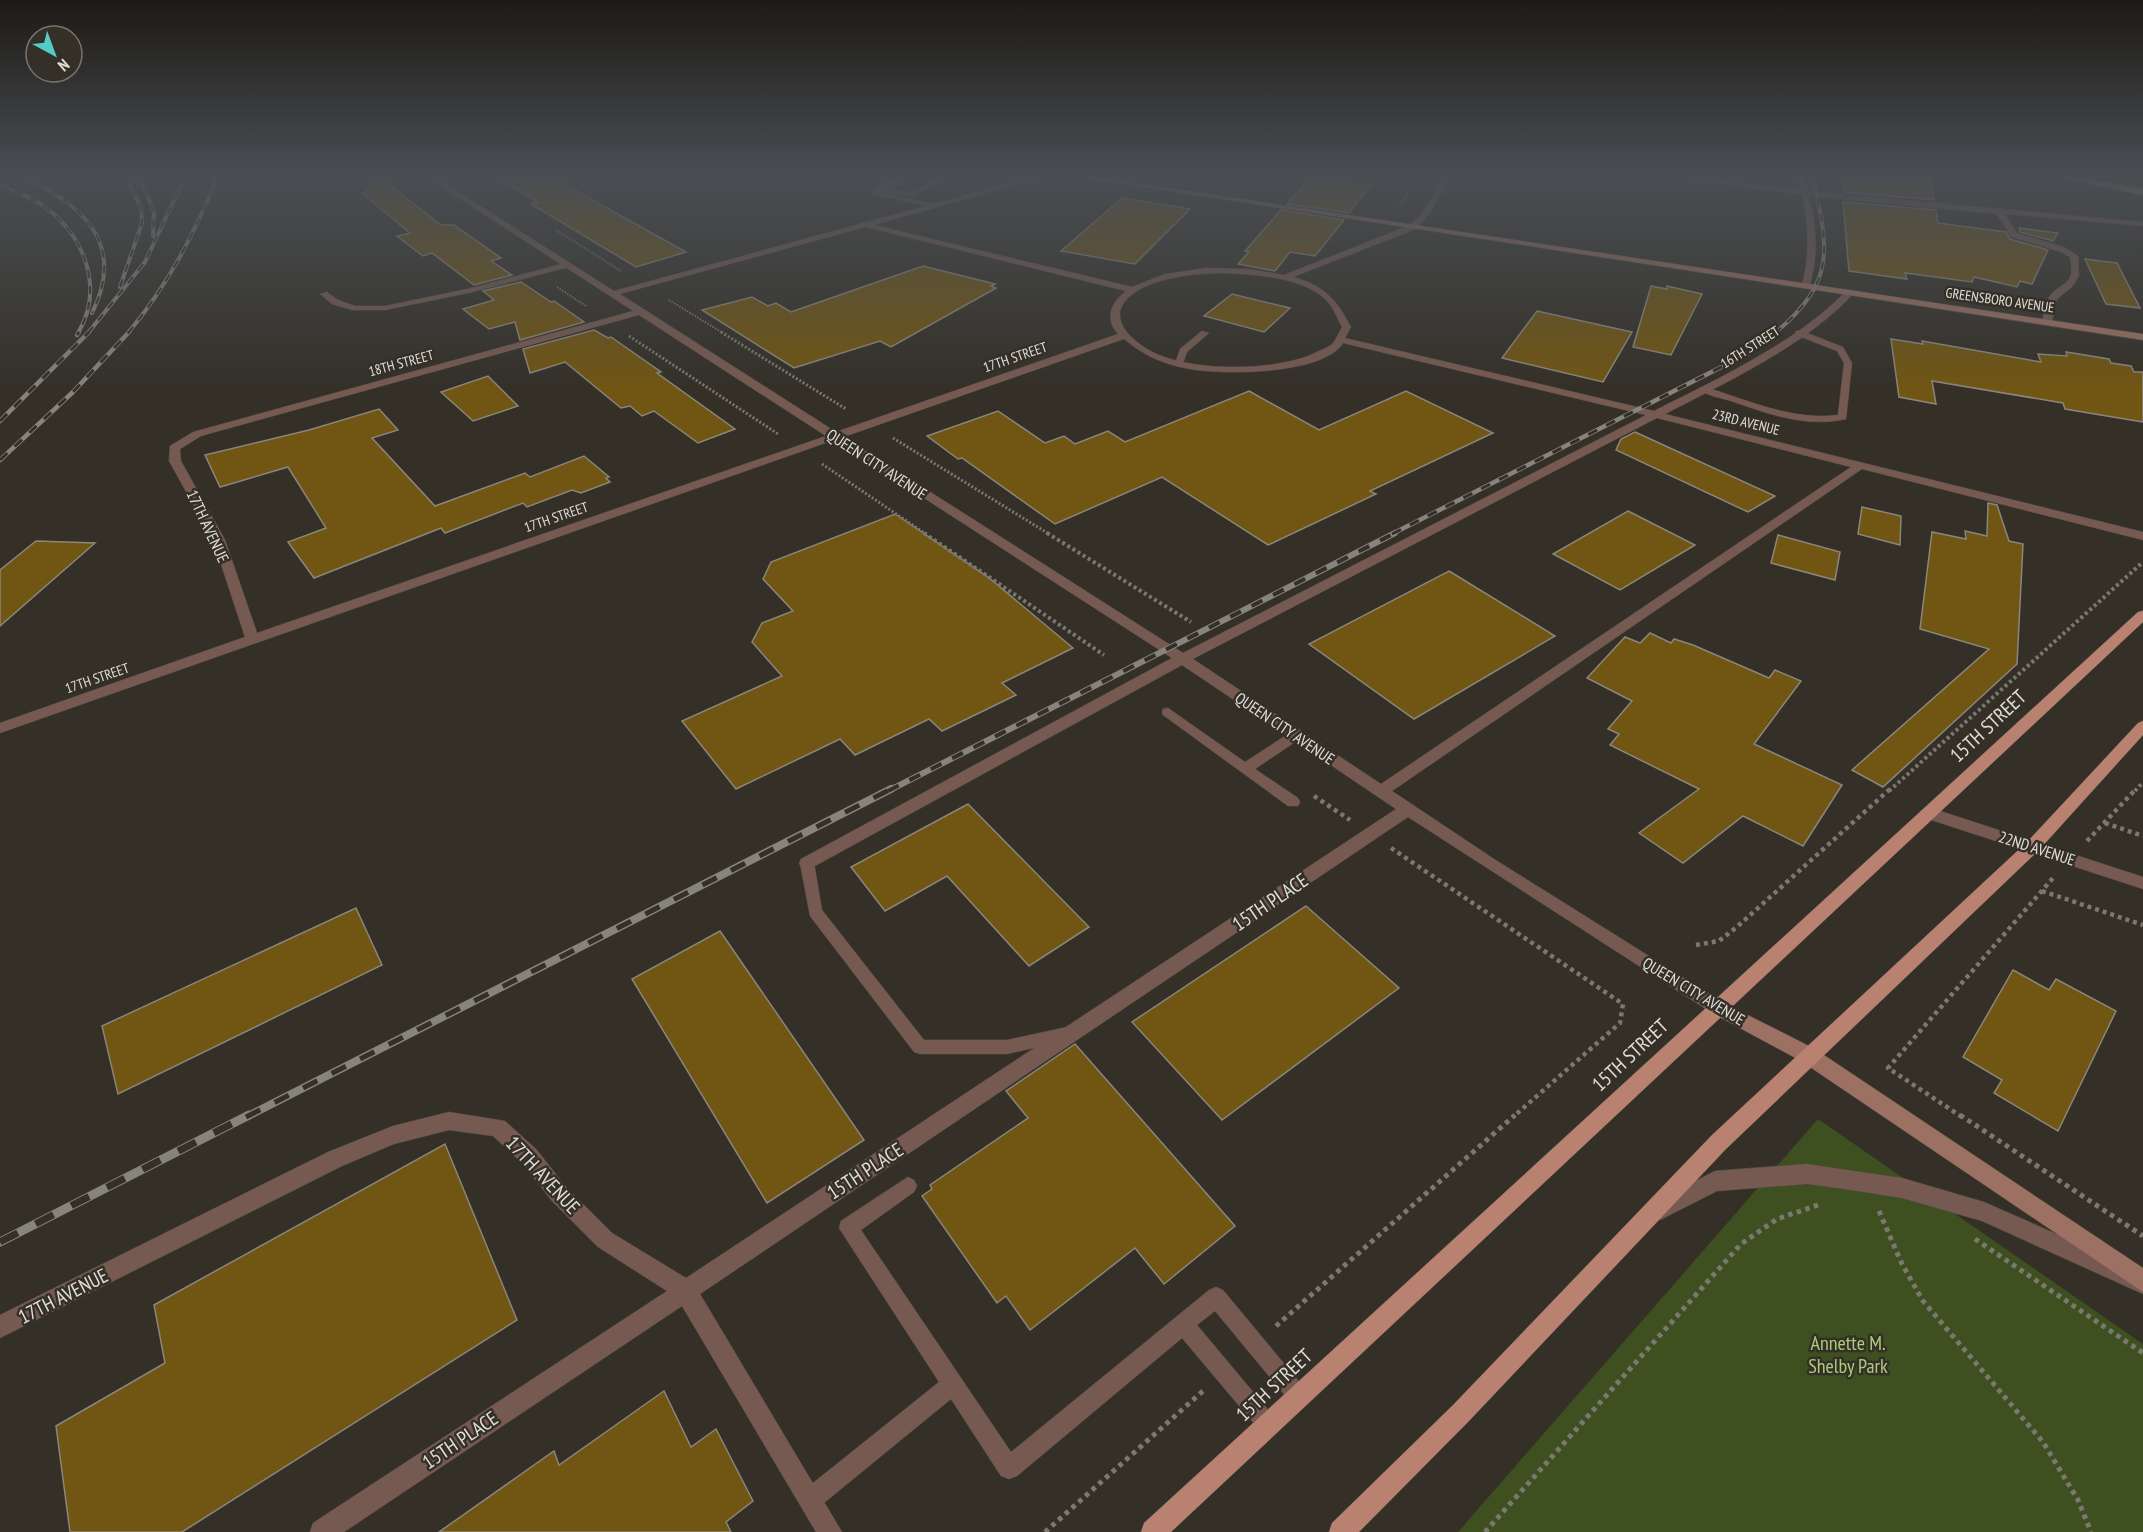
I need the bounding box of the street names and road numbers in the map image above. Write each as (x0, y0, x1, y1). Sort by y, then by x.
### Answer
street label: GREENSBORO AVENUE (1945, 283, 2055, 317)
street label: 16TH STREET (1717, 321, 1784, 372)
street label: 17TH STREET (981, 337, 1050, 376)
street label: 18TH STREET (367, 346, 436, 380)
street label: 23RD AVENUE (1711, 405, 1781, 439)
street label: QUEEN CITY AVENUE (823, 424, 931, 504)
street label: 17TH AVENUE (182, 486, 234, 566)
street label: 17TH STREET (522, 497, 591, 536)
street label: 17TH STREET (63, 658, 132, 697)
street label: 15TH STREET (1944, 684, 2032, 768)
street label: QUEEN CITY AVENUE (1231, 687, 1339, 769)
street label: 22ND AVENUE (1996, 826, 2078, 870)
street label: 15TH PLACE (1227, 867, 1313, 937)
street label: QUEEN CITY AVENUE (1639, 953, 1749, 1029)
street label: 15TH STREET (1586, 1013, 1674, 1097)
street label: 17TH AVENUE (500, 1130, 586, 1220)
street label: 15TH PLACE (822, 1137, 908, 1205)
street label: 17TH AVENUE (14, 1262, 112, 1330)
street label: 15TH STREET (1230, 1343, 1318, 1427)
street label: 15TH PLACE (417, 1405, 503, 1475)

